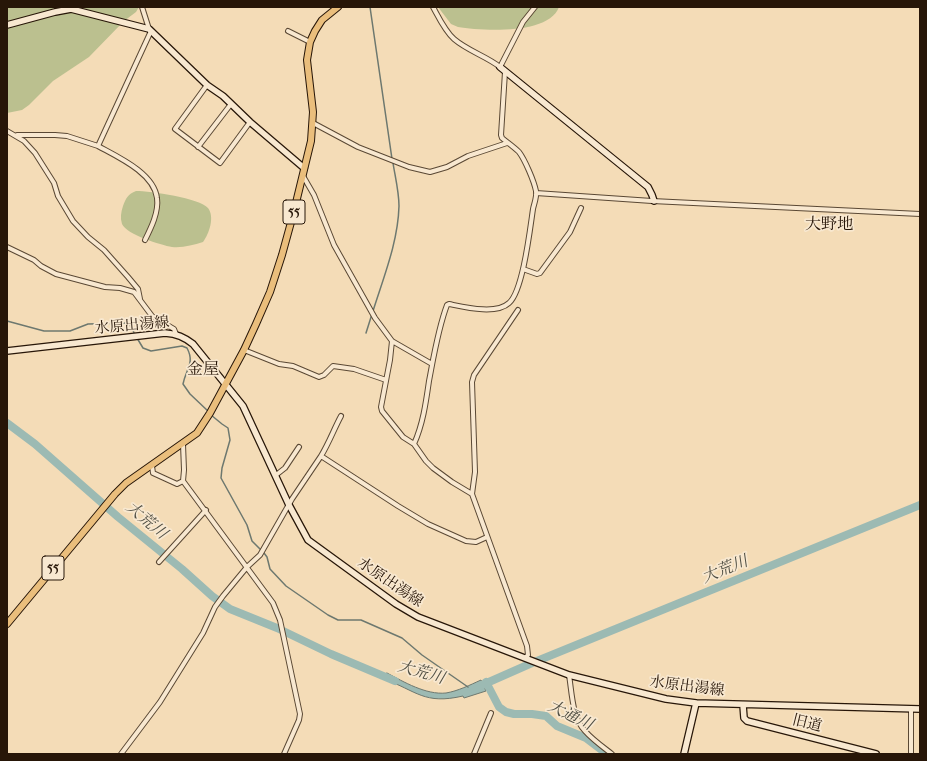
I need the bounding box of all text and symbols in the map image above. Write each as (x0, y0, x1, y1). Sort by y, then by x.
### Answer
road number: 55 (283, 200, 305, 224)
district label: 大野地 (805, 215, 853, 235)
street label: 水原出湯線 (94, 314, 170, 338)
district label: 金屋 (187, 360, 219, 380)
water label: 大荒川 (121, 498, 171, 544)
water label: 大荒川 (699, 552, 751, 588)
street label: 水原出湯線 (354, 555, 426, 611)
road number: 55 (42, 556, 64, 580)
water label: 大荒川 (395, 657, 447, 689)
street label: 水原出湯線 (649, 673, 725, 701)
water label: 大通川 (544, 697, 596, 735)
street label: 旧道 (790, 712, 824, 736)

